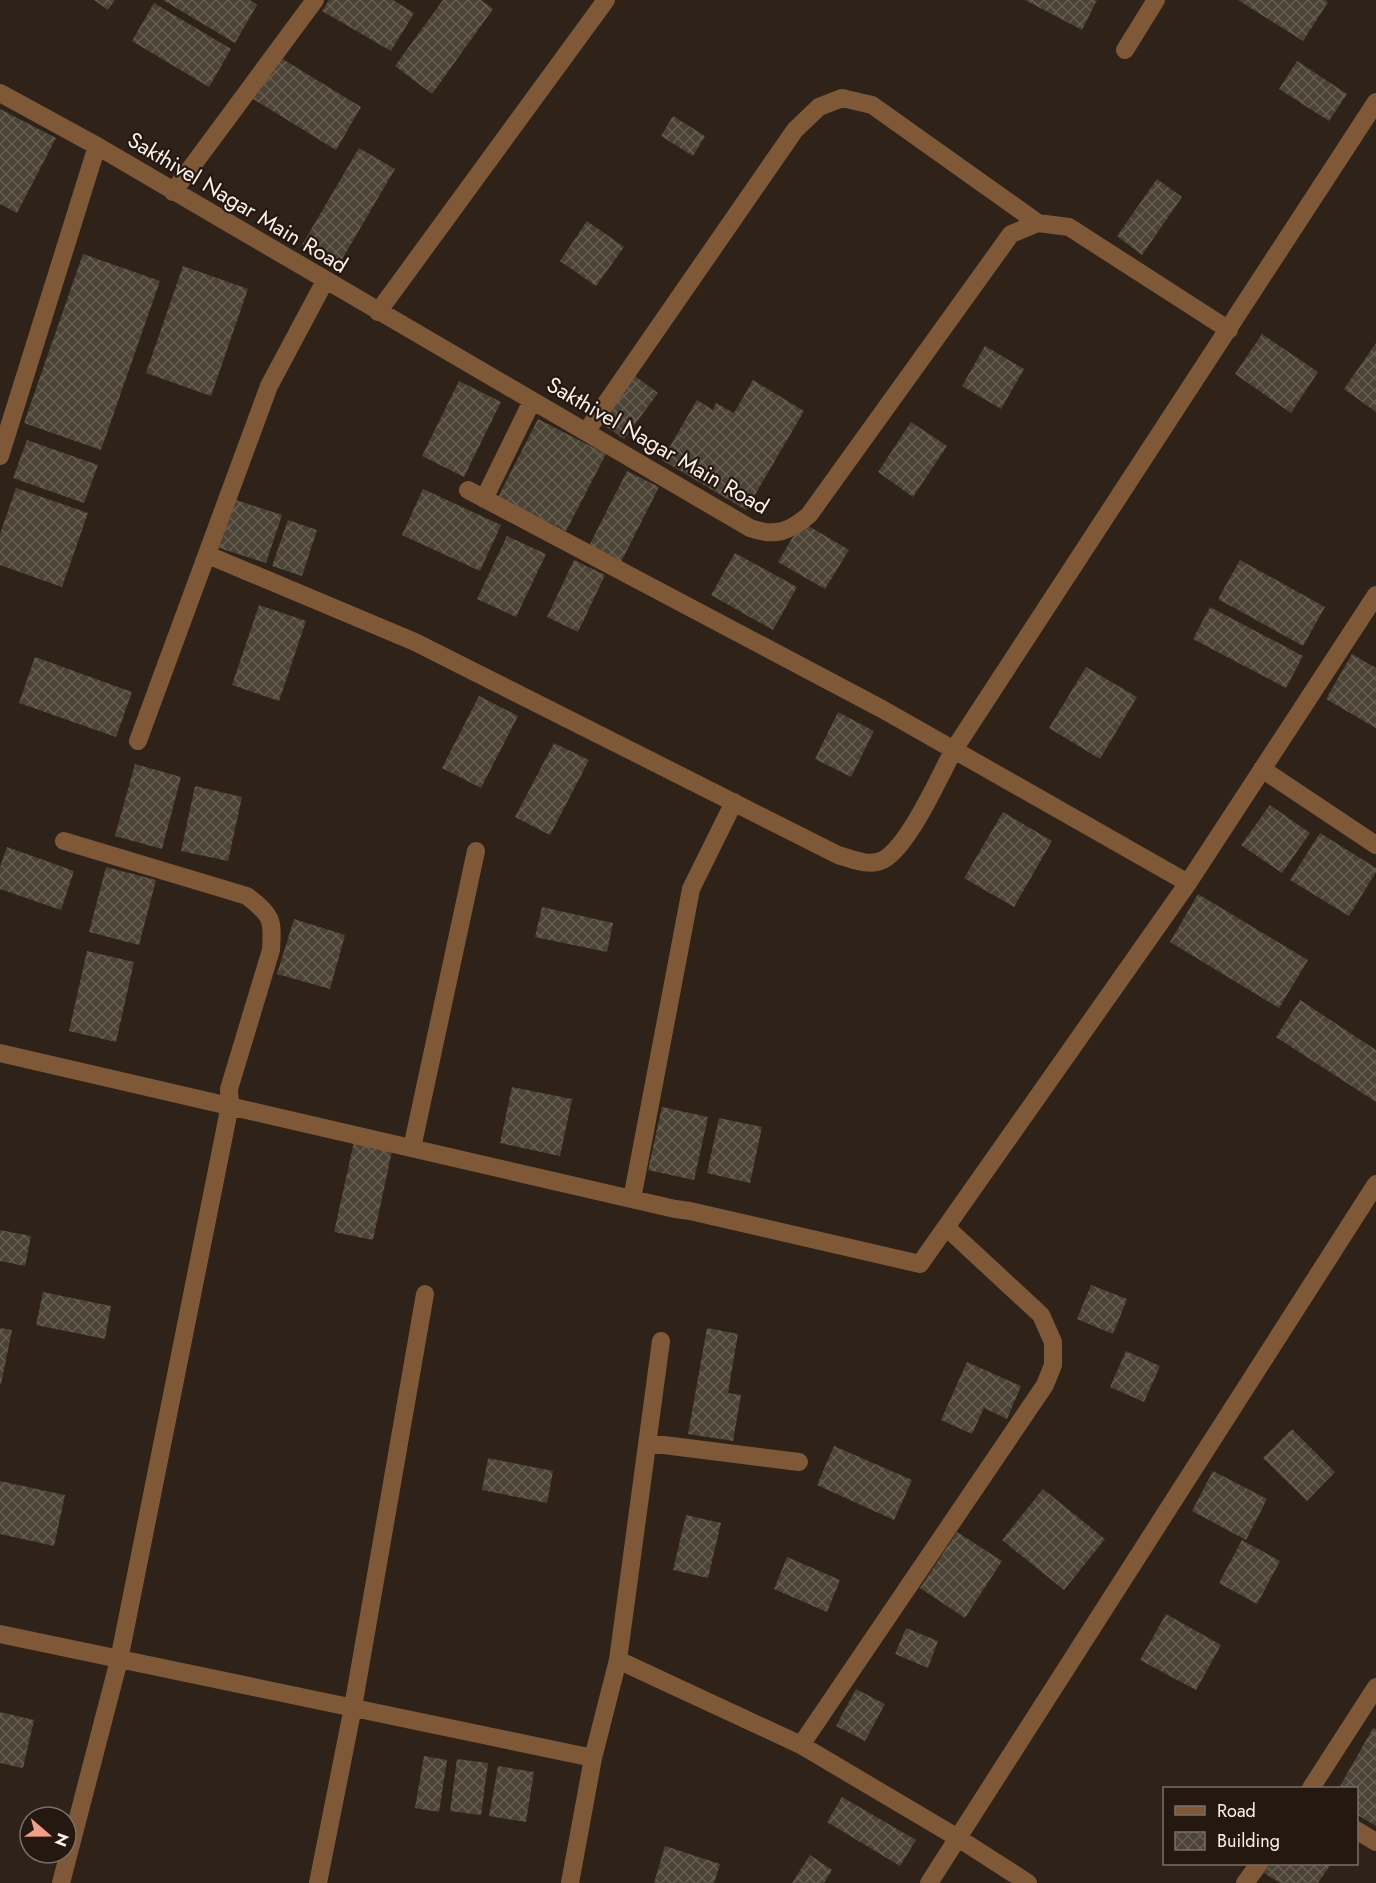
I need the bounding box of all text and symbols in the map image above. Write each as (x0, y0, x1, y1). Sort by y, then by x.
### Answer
street label: Sakthivel Nagar Main Road (122, 123, 354, 281)
street label: Sakthivel Nagar Main Road (541, 368, 775, 522)
legend (1163, 1787, 1358, 1865)
text: Road (1217, 1798, 1256, 1824)
north arrow (18, 1805, 78, 1865)
text: Building (1217, 1828, 1280, 1854)
text: N (49, 1830, 75, 1850)

